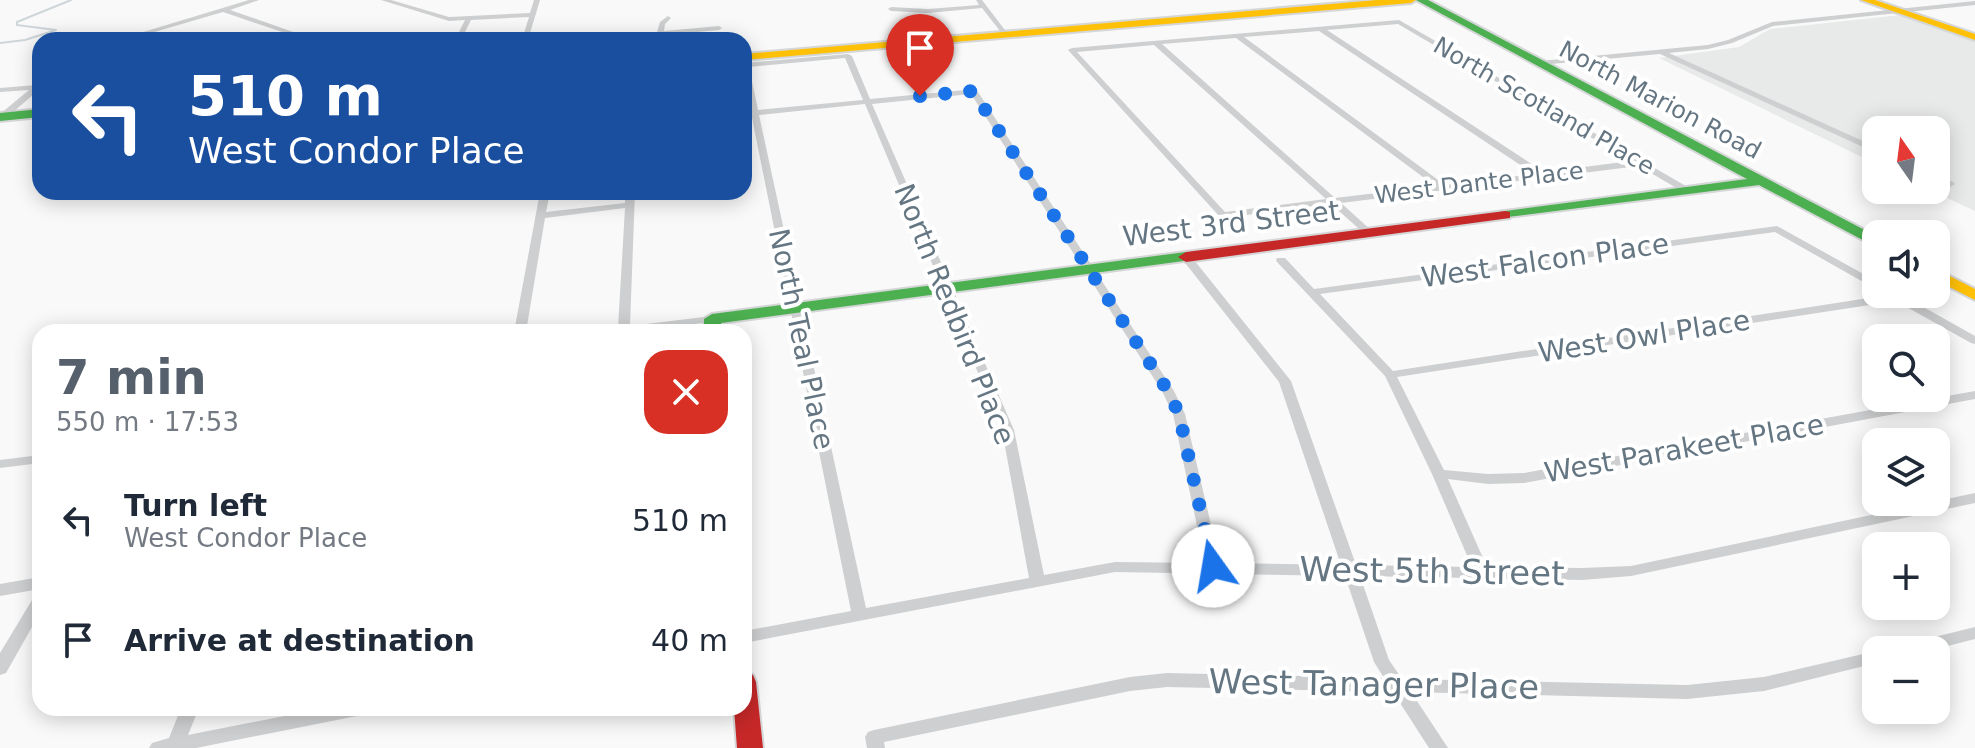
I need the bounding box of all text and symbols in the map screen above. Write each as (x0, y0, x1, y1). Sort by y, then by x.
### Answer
pin (886, 14.0, 954, 96)
icon: arrive (898, 26, 942, 70)
street label: North Scotland Place (1429, 31, 1659, 181)
street label: North Marion Road (1554, 35, 1766, 165)
text: 510 m (188, 63, 383, 128)
icon: left (56, 64, 160, 168)
north arrow (1862, 116, 1950, 204)
map controls (1862, 116, 1950, 724)
text: West Condor Place (188, 130, 525, 171)
street label: West Dante Place (1373, 156, 1585, 210)
street label: North Redbird Place (887, 179, 1022, 449)
street label: West 3rd Street (1121, 194, 1341, 253)
button: sound (1862, 220, 1950, 308)
street label: North Teal Place (762, 226, 841, 453)
street label: West Falcon Place (1419, 227, 1671, 294)
street label: West Owl Place (1536, 303, 1752, 370)
button: search (1862, 324, 1950, 412)
text: 7 min (56, 349, 207, 405)
button: close (644, 350, 728, 434)
text: 550 m · 17:53 (56, 407, 239, 437)
street label: West Parakeet Place (1542, 408, 1826, 489)
button: layers (1862, 428, 1950, 516)
text: Turn left (124, 488, 267, 523)
icon: left (56, 498, 100, 542)
text: 510 m (632, 503, 728, 538)
text: West Condor Place (124, 523, 367, 553)
position arrow (1171, 524, 1255, 608)
button: + (1862, 532, 1950, 620)
street label: West 5th Street (1299, 549, 1565, 593)
icon: arrive (56, 618, 100, 662)
text: Arrive at destination (124, 623, 475, 658)
text: 40 m (651, 623, 728, 658)
button: − (1862, 636, 1950, 724)
street label: West Tanager Place (1208, 661, 1540, 707)

